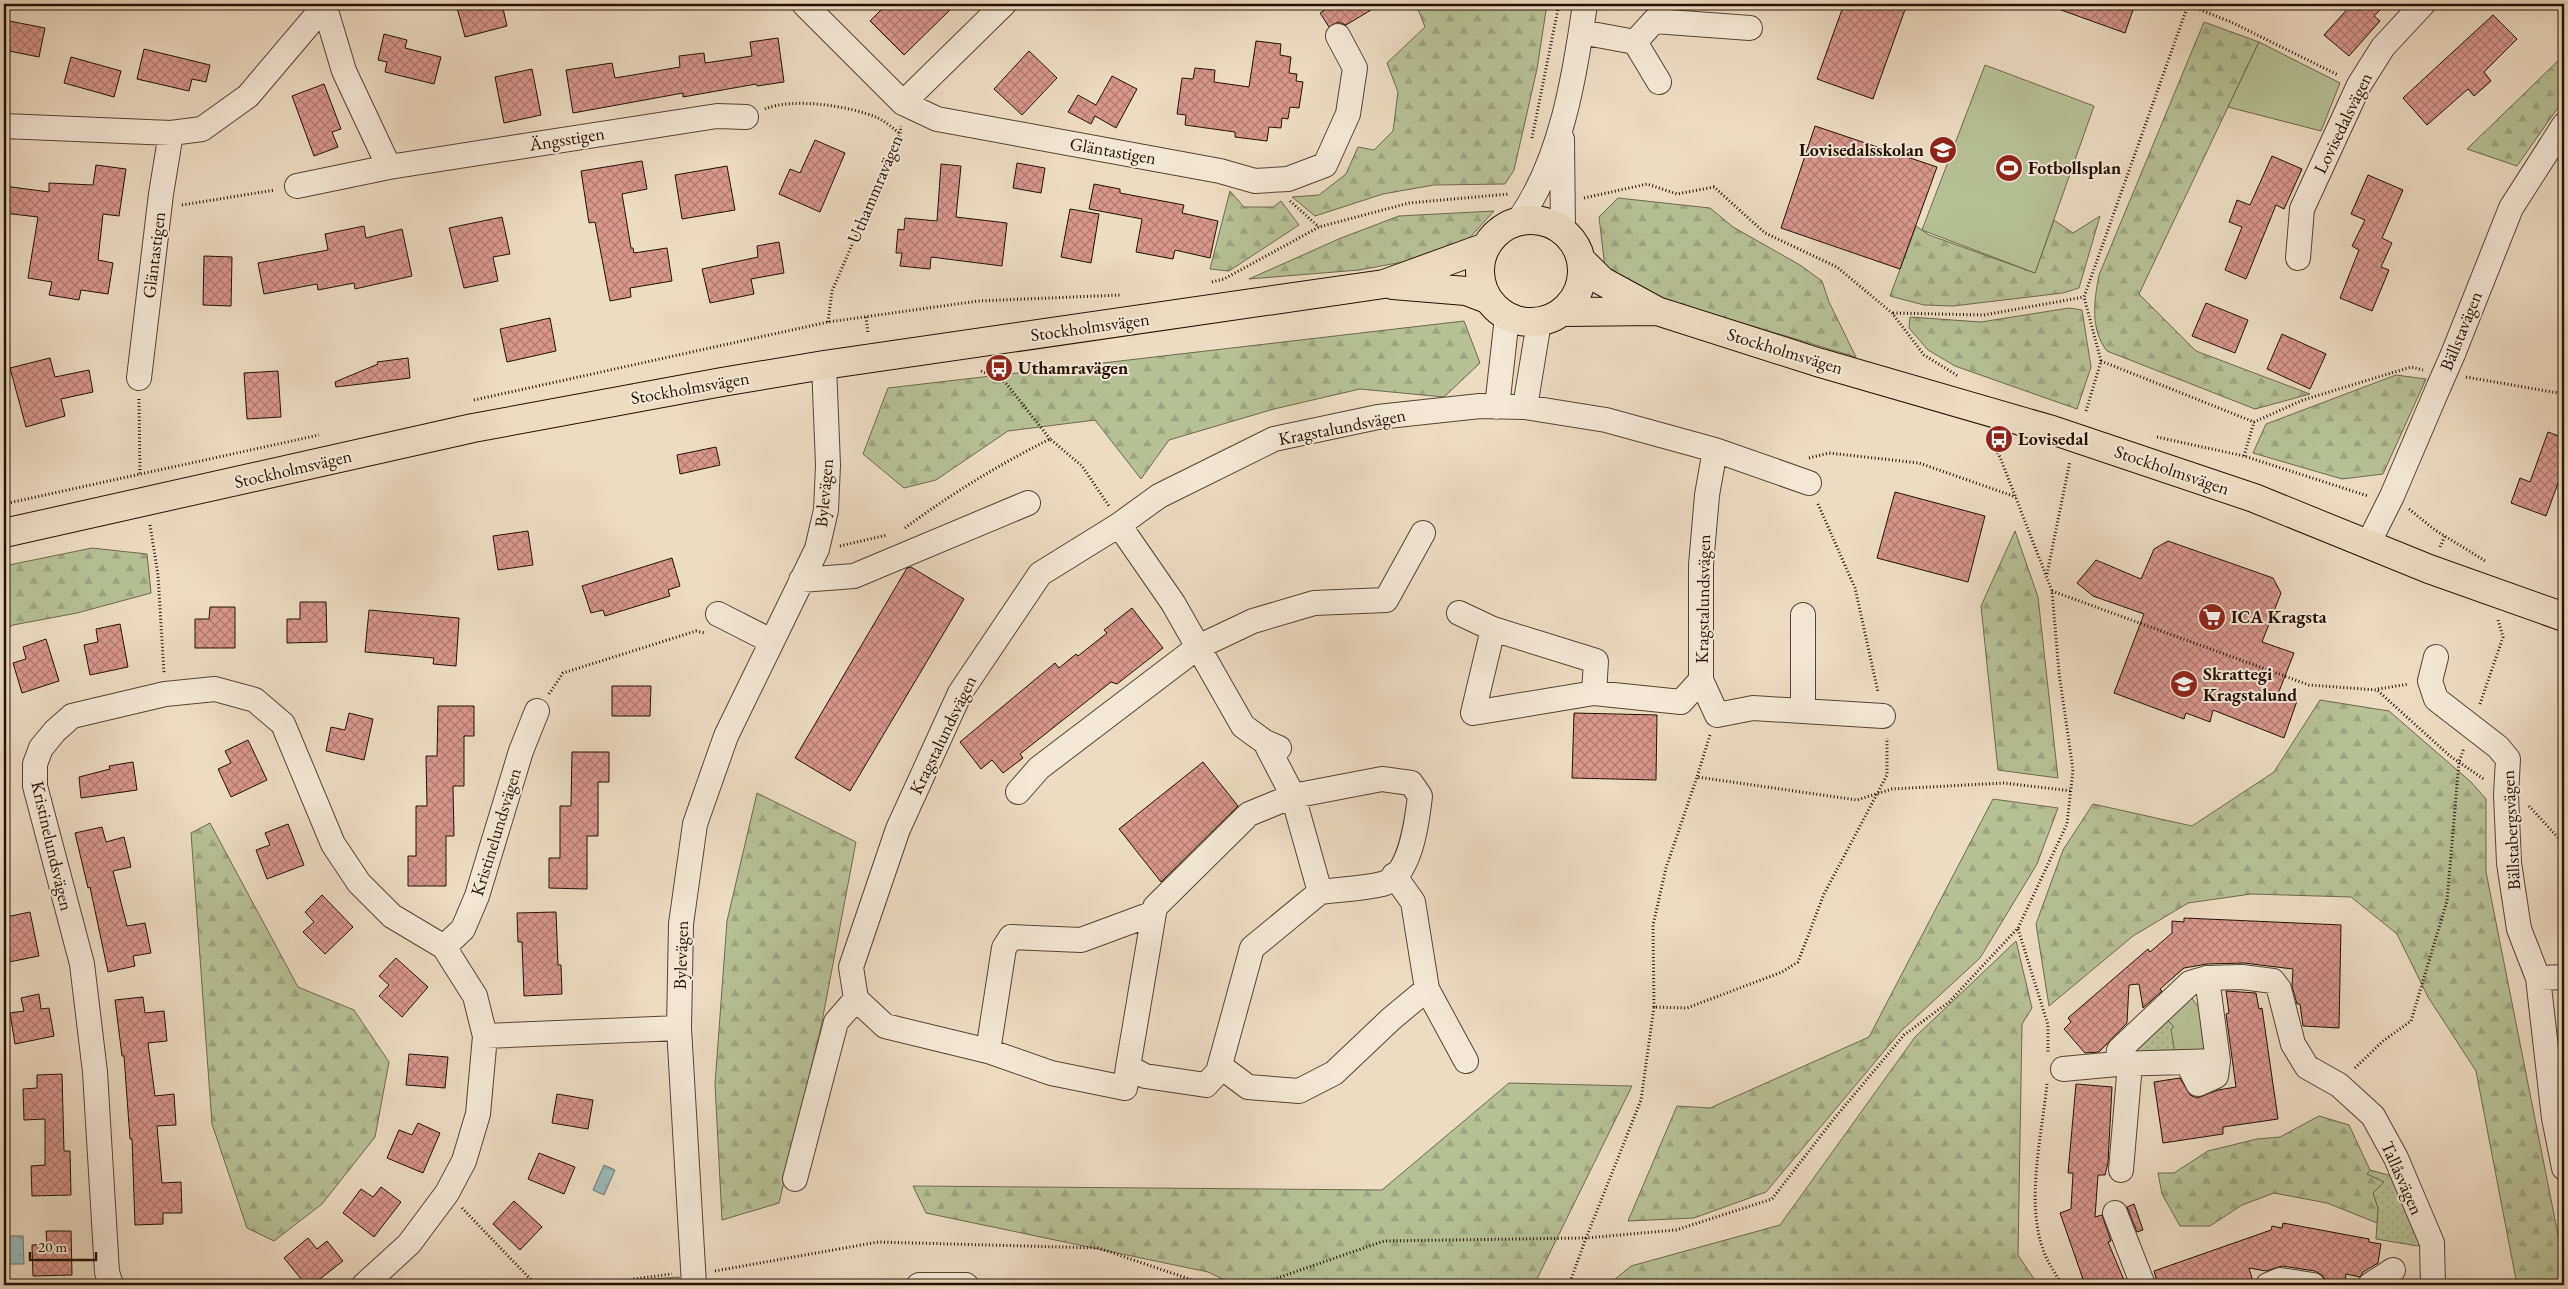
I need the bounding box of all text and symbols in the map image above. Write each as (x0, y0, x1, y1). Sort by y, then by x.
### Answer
street label: Lovisedalsvägen (2308, 68, 2377, 177)
street label: Ängsstigen (527, 121, 607, 156)
street label: Uthammravägen (841, 131, 908, 246)
street label: Gläntastigen (1068, 132, 1158, 169)
school or university icon: Lovisedalsskolan (1928, 135, 1958, 165)
place label: Lovisedalsskolan (1799, 138, 1924, 161)
sports icon: Fotbollsplan (1994, 153, 2024, 183)
place label: Fotbollsplan (2028, 156, 2121, 179)
street label: Gläntastigen (137, 210, 170, 300)
street label: Bällstavägen (2434, 287, 2487, 374)
street label: Stockholmsvägen (1029, 307, 1151, 346)
street label: Stockholmsvägen (1724, 322, 1846, 379)
bus stop icon: Uthamravägen (984, 353, 1014, 383)
place label: Uthamravägen (1018, 356, 1128, 379)
street label: Stockholmsvägen (629, 366, 751, 409)
street label: Kragstalundsvägen (1276, 403, 1408, 450)
bus stop icon: Lovisedal (1984, 424, 2014, 454)
place label: Lovisedal (2018, 427, 2089, 450)
street label: Stockholmsvägen (2112, 439, 2233, 500)
street label: Stockholmsvägen (232, 444, 354, 493)
street label: Bylevägen (809, 457, 838, 528)
street label: Kragstalundsvägen (1690, 534, 1715, 664)
supermarket icon: ICA Kragsta (2197, 602, 2227, 632)
place label: ICA Kragsta (2231, 605, 2327, 628)
place label: Skrattegi Kragstalund (2203, 662, 2297, 706)
school or university icon: Skrattegi Kragstalund (2169, 669, 2199, 699)
street label: Kragstalundsvägen (904, 671, 981, 798)
street label: Kristinelundsvägen (465, 765, 526, 899)
street label: Bällstabergsvägen (2496, 769, 2525, 891)
street label: Kristinelundsvägen (26, 779, 79, 913)
street label: Bylevägen (668, 920, 693, 990)
street label: Tallåsvägen (2376, 1137, 2429, 1219)
scale bar (30, 1229, 96, 1261)
text: 20 m (38, 1237, 67, 1256)

